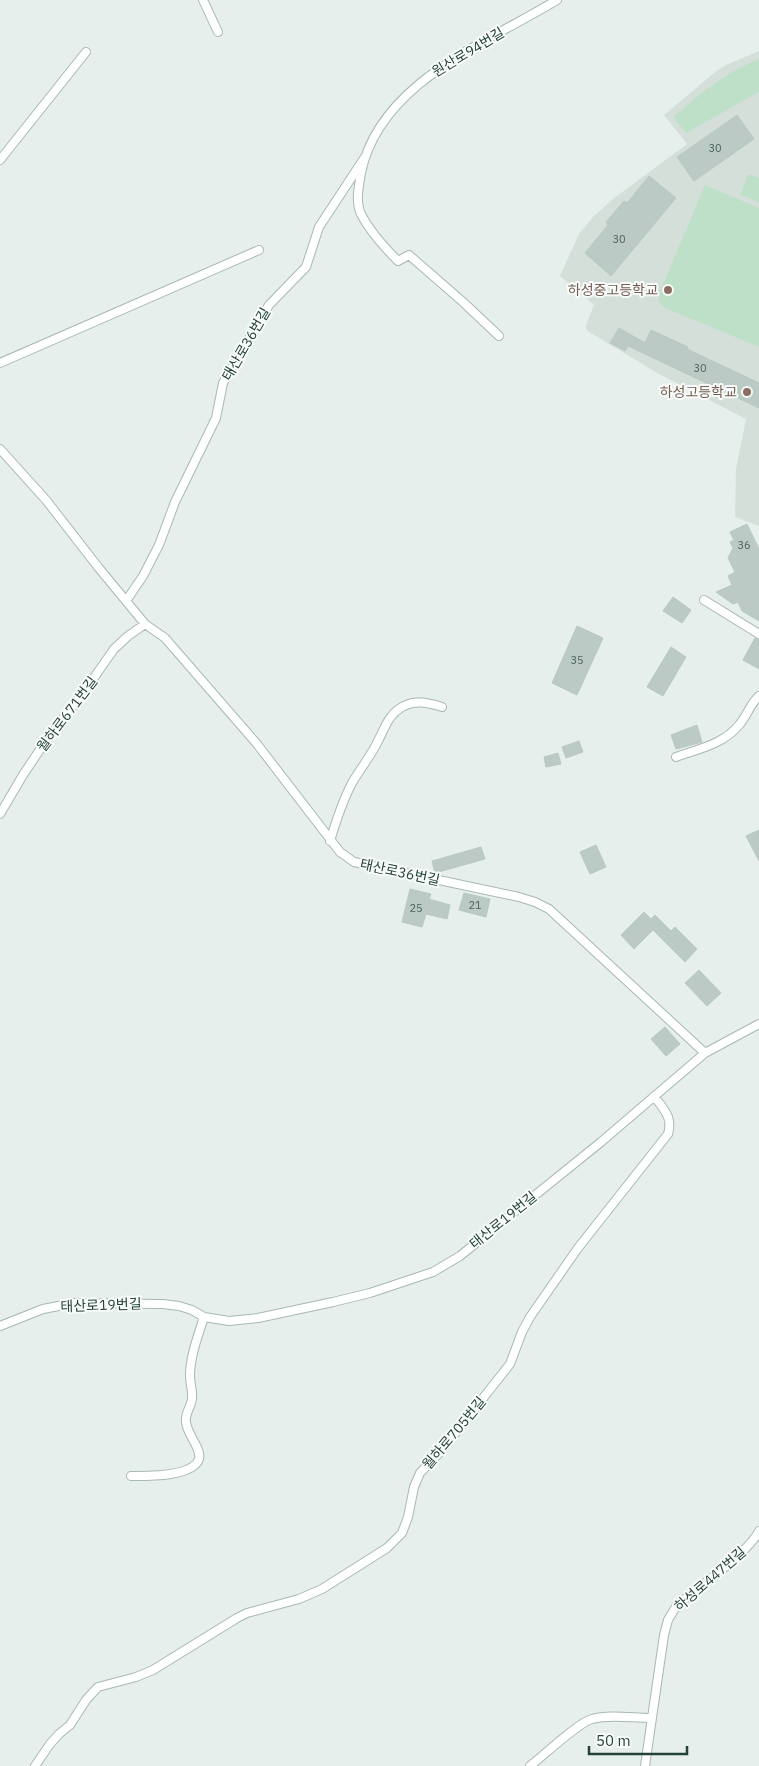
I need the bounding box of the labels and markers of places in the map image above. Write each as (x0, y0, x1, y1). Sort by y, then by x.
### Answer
place label: 하성중고등학교 (568, 281, 658, 299)
marker: 하성중고등학교 (662, 284, 674, 296)
place label: 하성고등학교 (660, 383, 737, 401)
marker: 하성고등학교 (741, 386, 753, 398)

